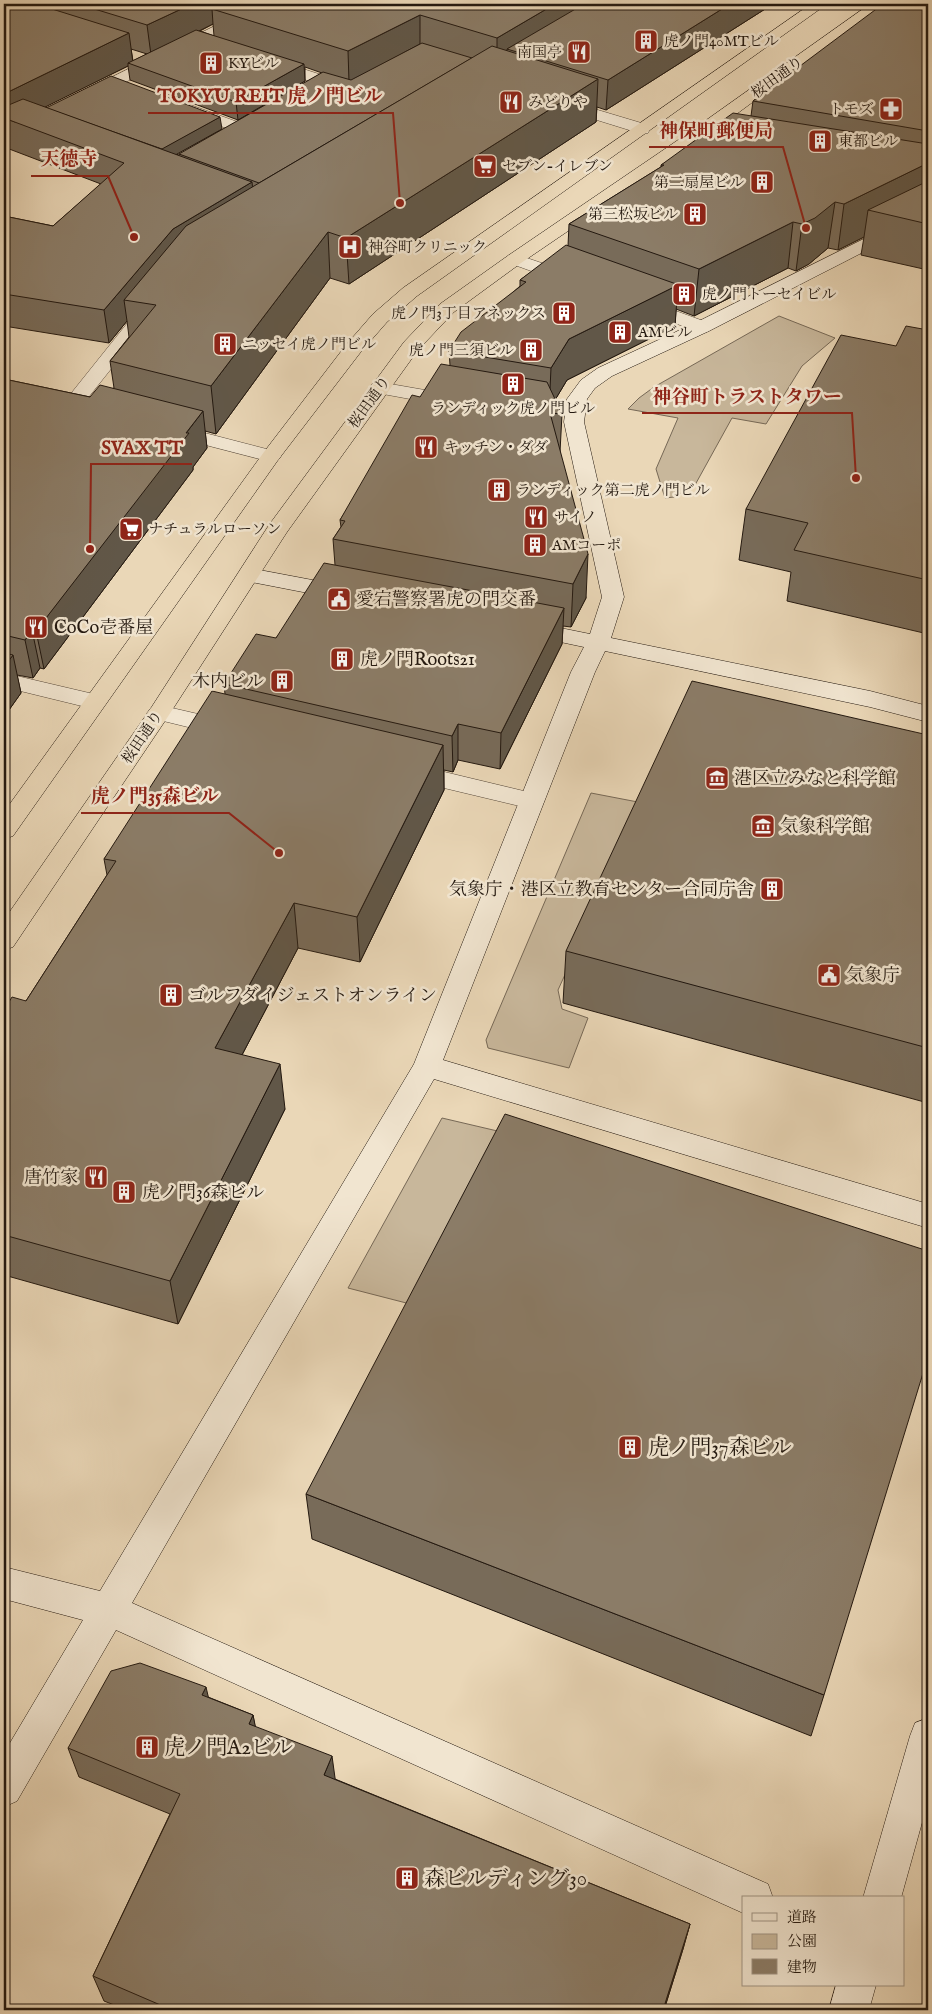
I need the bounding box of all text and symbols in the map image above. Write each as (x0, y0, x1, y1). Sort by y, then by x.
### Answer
building icon: 虎ノ門40MTビル (633, 28, 659, 54)
place label: 虎ノ門40MTビル (664, 32, 779, 51)
restaurant icon: 南国亭 (566, 39, 592, 65)
place label: 南国亭 (517, 43, 562, 62)
building icon: KYビル (198, 50, 224, 76)
street label: 桜田通り (747, 52, 807, 103)
place label: KYビル (228, 54, 279, 73)
callout: TOKYU REIT 虎ノ門ビル (148, 79, 393, 113)
text: TOKYU REIT 虎ノ門ビル (156, 85, 383, 109)
restaurant icon: みどりや (498, 89, 524, 115)
place label: みどりや (528, 93, 588, 112)
pharmacy icon: トモズ (878, 96, 904, 122)
place label: トモズ (829, 100, 874, 119)
callout: 神保町郵便局 (649, 113, 783, 147)
text: 神保町郵便局 (659, 120, 773, 144)
building icon: 東都ビル (807, 128, 833, 154)
place label: 東都ビル (838, 132, 898, 151)
callout: 天徳寺 (31, 142, 108, 176)
text: 天徳寺 (40, 148, 98, 172)
supermarket icon: セブン-イレブン (472, 153, 498, 179)
place label: セブン-イレブン (502, 157, 613, 176)
building icon: 第二扇屋ビル (749, 169, 775, 195)
place label: 第二扇屋ビル (654, 173, 744, 192)
building icon: 第三松坂ビル (682, 201, 708, 227)
place label: 第三松坂ビル (588, 205, 678, 224)
hospital icon: 神谷町クリニック (337, 234, 363, 260)
place label: 神谷町クリニック (368, 238, 487, 257)
building icon: 虎ノ門トーセイビル (671, 281, 697, 307)
place label: 虎ノ門トーセイビル (702, 285, 836, 304)
building icon: 虎ノ門3丁目アネックス (551, 300, 577, 326)
place label: 虎ノ門3丁目アネックス (391, 304, 546, 323)
building icon: AMビル (607, 319, 633, 345)
place label: AMビル (637, 323, 692, 342)
building icon: ニッセイ虎ノ門ビル (212, 331, 238, 357)
place label: ニッセイ虎ノ門ビル (242, 335, 376, 354)
building icon: 虎ノ門三須ビル (518, 337, 544, 363)
place label: 虎ノ門三須ビル (409, 341, 514, 360)
building icon: ランディック虎ノ門ビル (500, 371, 526, 397)
street label: 桜田通り (344, 372, 395, 432)
callout: 神谷町トラストタワー (642, 379, 852, 413)
text: 神谷町トラストタワー (652, 386, 842, 410)
place label: ランディック虎ノ門ビル (431, 399, 595, 418)
callout: SVAX TT (91, 430, 192, 464)
restaurant icon: キッチン・ダダ (413, 434, 439, 460)
text: SVAX TT (101, 437, 184, 461)
place label: キッチン・ダダ (444, 438, 548, 457)
building icon: ランディック第二虎ノ門ビル (486, 477, 512, 503)
place label: ランディック第二虎ノ門ビル (516, 481, 710, 500)
restaurant icon: サイノ (523, 504, 549, 530)
place label: サイノ (554, 508, 597, 527)
supermarket icon: ナチュラルローソン (118, 516, 144, 542)
place label: ナチュラルローソン (148, 520, 282, 539)
building icon: AMコーポ (522, 532, 548, 558)
place label: AMコーポ (551, 536, 621, 555)
public building icon: 愛宕警察署虎の門交番 (326, 586, 352, 612)
place label: 愛宕警察署虎の門交番 (356, 589, 536, 612)
restaurant icon: CoCo壱番屋 (23, 614, 49, 640)
place label: CoCo壱番屋 (54, 617, 153, 640)
building icon: 虎ノ門Roots21 (329, 646, 355, 672)
place label: 虎ノ門Roots21 (360, 649, 475, 672)
building icon: 木内ビル (269, 668, 295, 694)
place label: 木内ビル (192, 671, 264, 694)
street label: 桜田通り (118, 707, 167, 767)
museum icon: 港区立みなと科学館 (704, 765, 730, 791)
place label: 港区立みなと科学館 (734, 768, 896, 791)
callout: 虎ノ門35森ビル (81, 779, 229, 813)
text: 虎ノ門35森ビル (91, 785, 219, 809)
museum icon: 気象科学館 (750, 813, 776, 839)
place label: 気象科学館 (780, 816, 870, 839)
building icon: 気象庁・港区立教育センター合同庁舎 (759, 876, 785, 902)
place label: 気象庁・港区立教育センター合同庁舎 (449, 879, 754, 902)
public building icon: 気象庁 (816, 962, 842, 988)
place label: 気象庁 (846, 965, 900, 988)
building icon: ゴルフダイジェストオンライン (158, 982, 184, 1008)
place label: ゴルフダイジェストオンライン (188, 985, 437, 1008)
restaurant icon: 唐竹家 (83, 1164, 109, 1190)
place label: 唐竹家 (24, 1167, 78, 1190)
building icon: 虎ノ門36森ビル (111, 1179, 137, 1205)
place label: 虎ノ門36森ビル (142, 1182, 264, 1205)
building icon: 虎ノ門37森ビル (617, 1434, 643, 1460)
place label: 虎ノ門37森ビル (648, 1435, 792, 1462)
building icon: 虎ノ門A2ビル (134, 1734, 160, 1760)
place label: 虎ノ門A2ビル (164, 1735, 293, 1762)
building icon: 森ビルディング30 (394, 1865, 420, 1891)
place label: 森ビルディング30 (424, 1866, 587, 1893)
legend (742, 1896, 904, 1986)
text: 道路 (787, 1908, 817, 1927)
text: 公園 (787, 1932, 817, 1951)
text: 建物 (787, 1958, 817, 1977)

